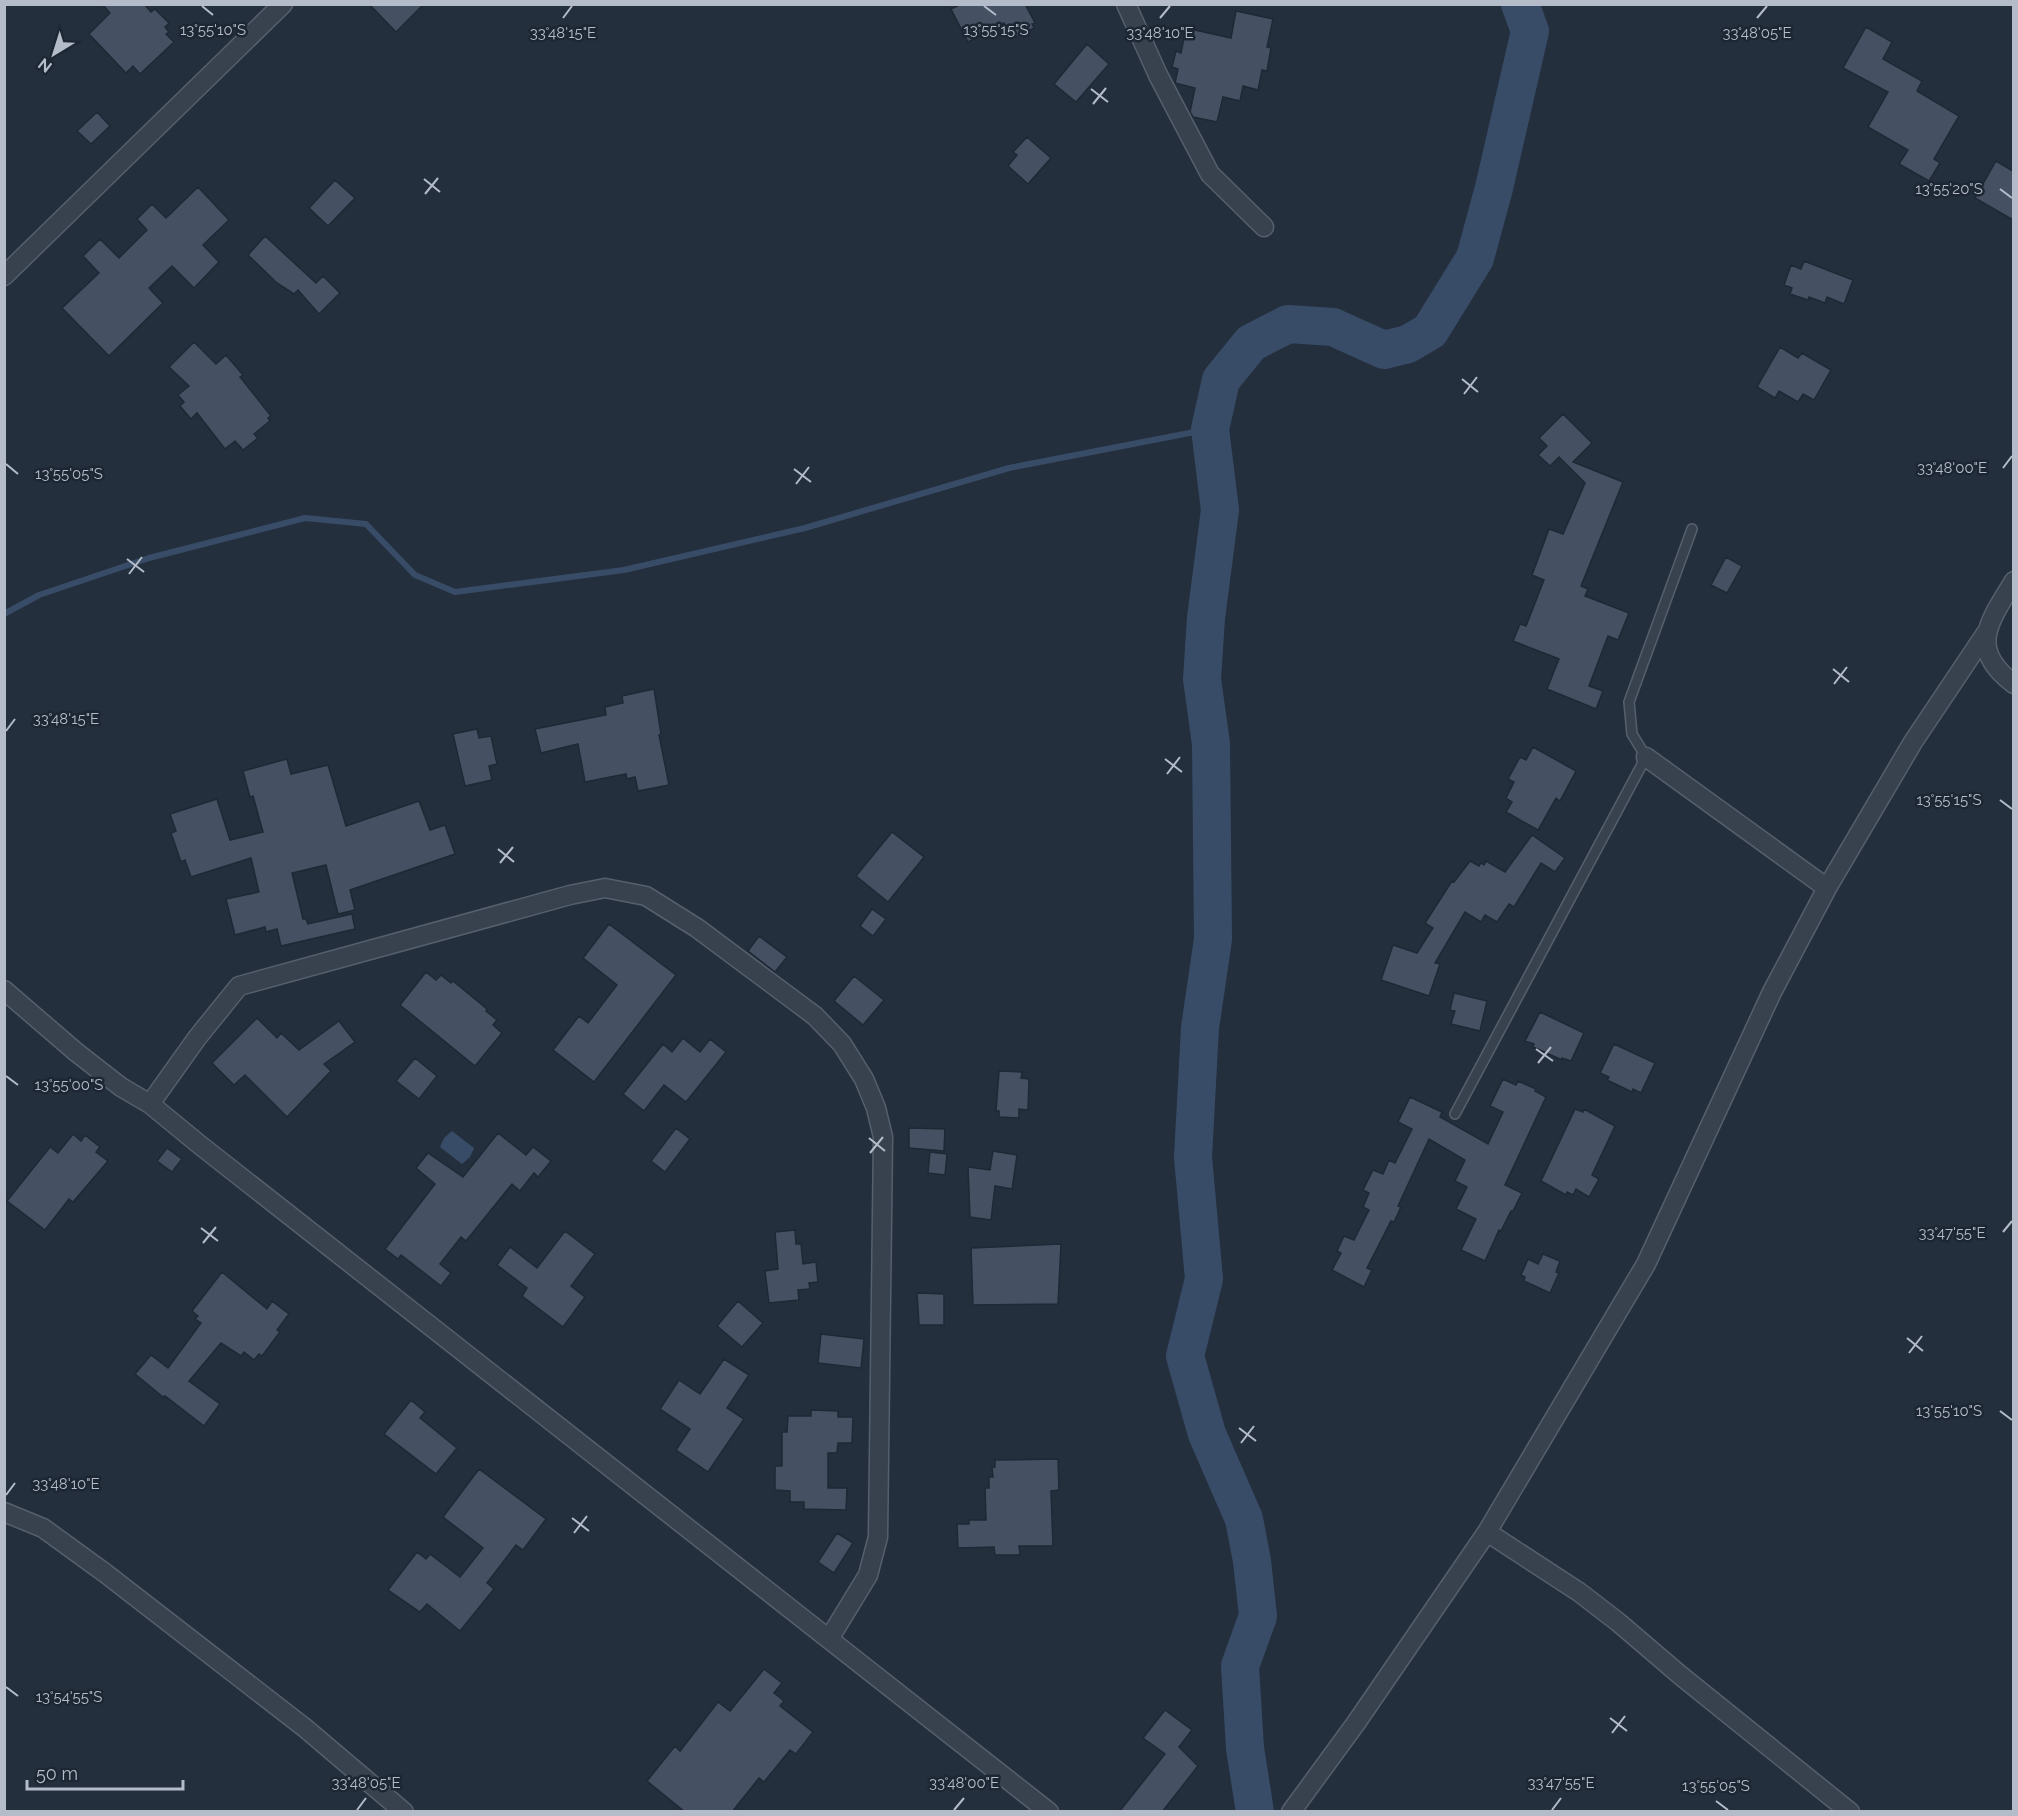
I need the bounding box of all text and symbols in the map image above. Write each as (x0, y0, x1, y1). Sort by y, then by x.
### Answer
text: 13°55'10"S (180, 21, 246, 39)
text: 13°55'15"S (963, 21, 1029, 39)
north arrow (24, 24, 84, 84)
text: 33°48'15"E (530, 24, 596, 42)
text: 33°48'10"E (1126, 24, 1194, 42)
text: 33°48'05"E (1722, 24, 1792, 42)
text: N (34, 54, 56, 77)
text: 13°55'20"S (1915, 180, 1983, 198)
text: 33°48'00"E (1917, 459, 1987, 477)
text: 13°55'05"S (35, 465, 103, 483)
text: 33°48'15"E (33, 710, 99, 728)
text: 13°55'15"S (1916, 791, 1982, 809)
text: 13°55'00"S (35, 1076, 103, 1094)
text: 33°47'55"E (1918, 1224, 1986, 1242)
text: 13°55'10"S (1916, 1402, 1982, 1420)
text: 33°48'10"E (32, 1475, 100, 1493)
text: 13°54'55"S (36, 1688, 102, 1706)
scale bar (27, 1753, 183, 1791)
text: 50 m (36, 1763, 78, 1784)
text: 33°48'05"E (331, 1774, 401, 1792)
text: 33°48'00"E (929, 1774, 999, 1792)
text: 33°47'55"E (1527, 1774, 1595, 1792)
text: 13°55'05"S (1682, 1777, 1750, 1795)

